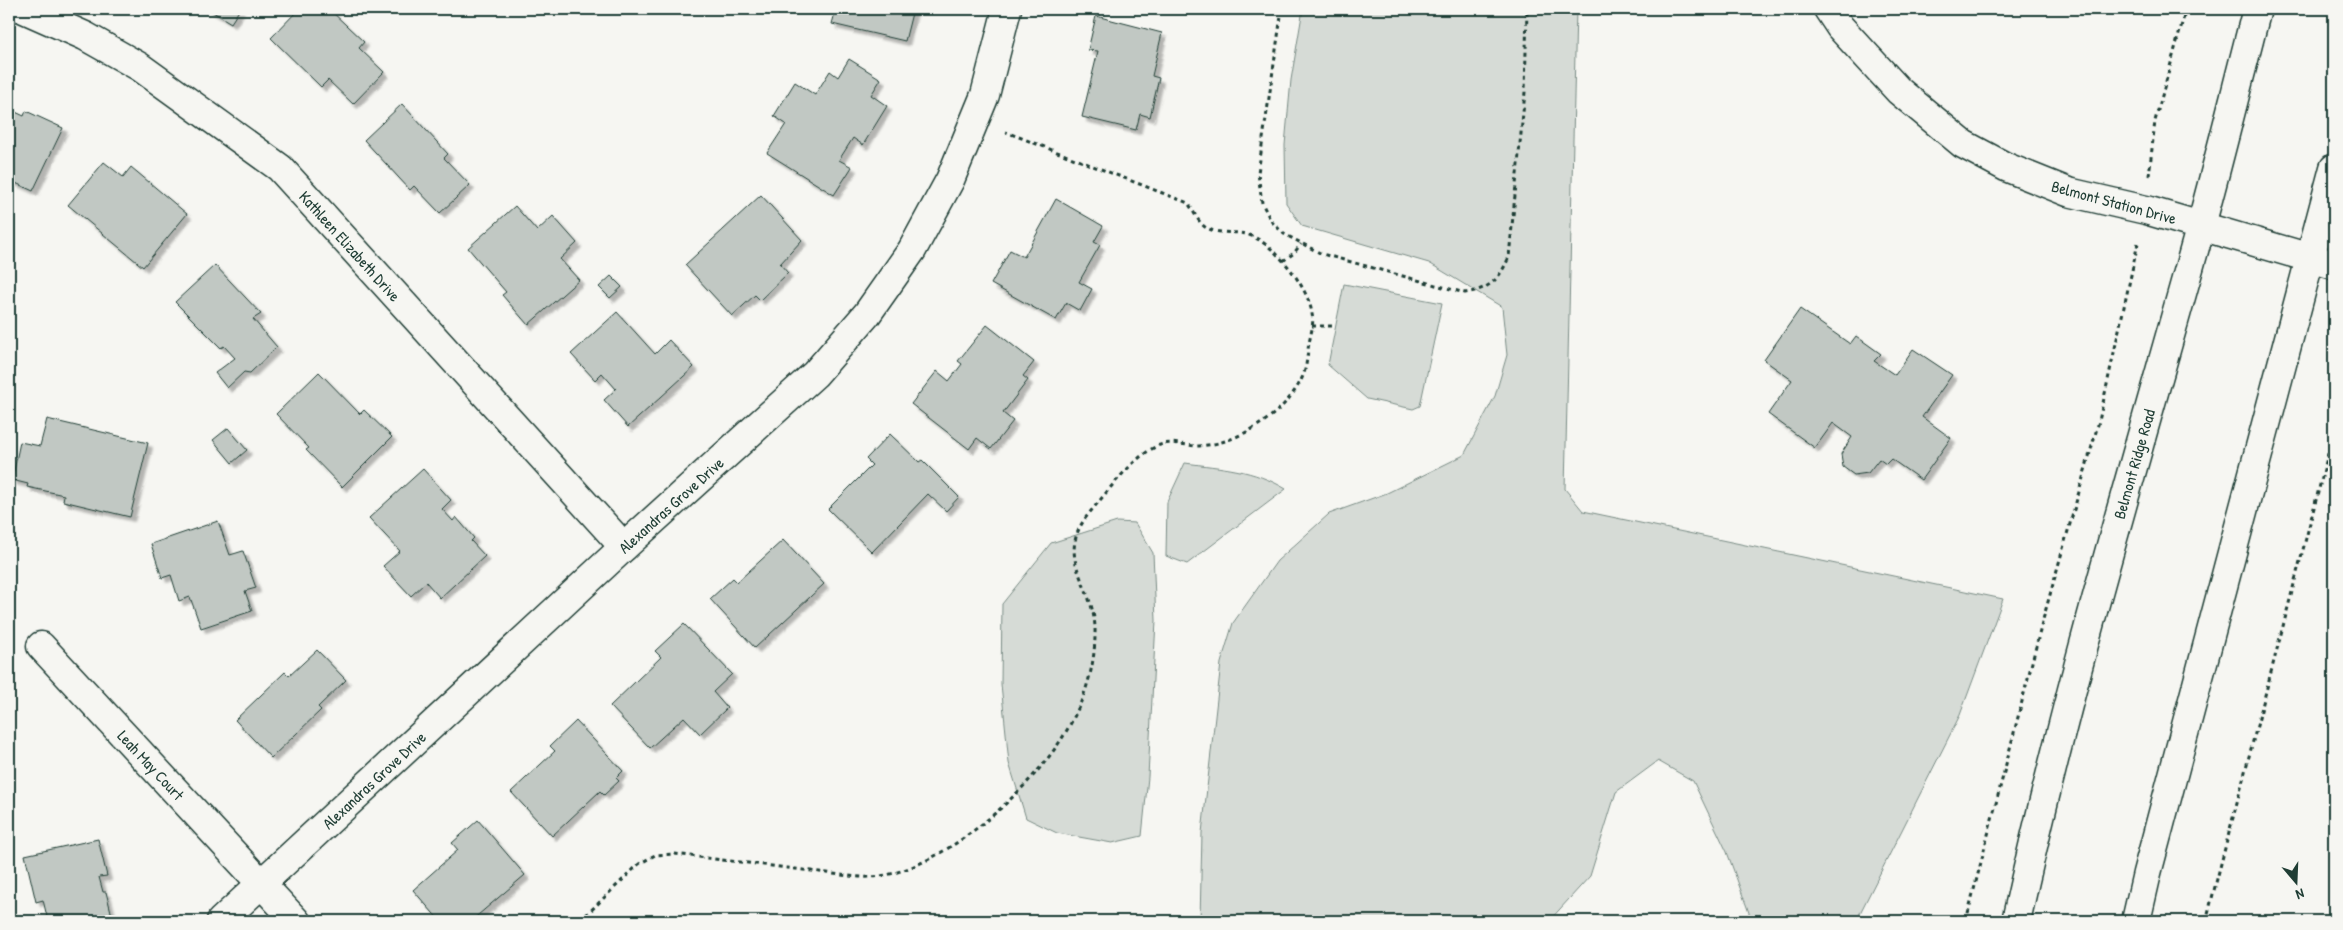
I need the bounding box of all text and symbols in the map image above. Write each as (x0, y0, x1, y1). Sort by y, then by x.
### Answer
street label: Belmont Station Drive (2049, 175, 2179, 229)
street label: Kathleen Elizabeth Drive (294, 186, 406, 307)
street label: Belmont Ridge Road (2108, 407, 2160, 521)
street label: Alexandras Grove Drive (614, 451, 729, 558)
street label: Leah May Court (113, 725, 190, 805)
street label: Alexandras Grove Drive (317, 726, 431, 834)
north arrow (2270, 858, 2320, 908)
text: N (2293, 885, 2307, 905)

